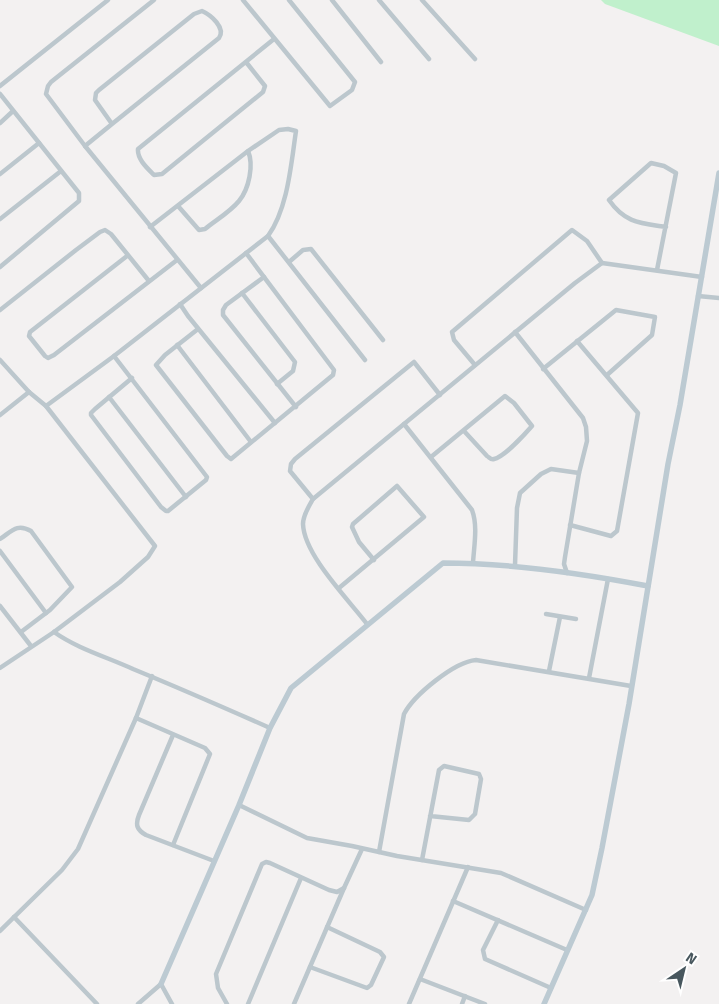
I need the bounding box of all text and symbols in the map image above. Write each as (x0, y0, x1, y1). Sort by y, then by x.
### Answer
north arrow (659, 944, 709, 994)
text: N (682, 949, 700, 968)

